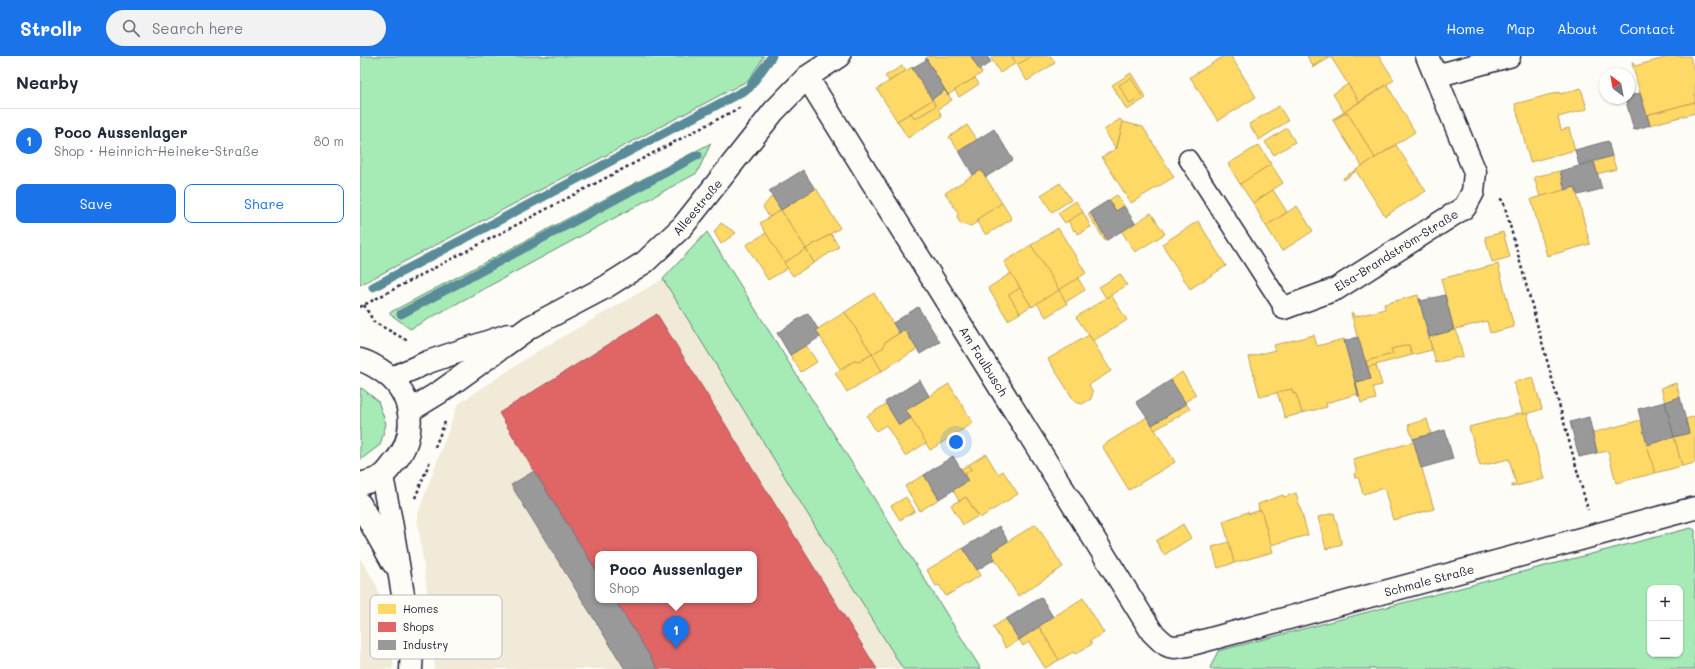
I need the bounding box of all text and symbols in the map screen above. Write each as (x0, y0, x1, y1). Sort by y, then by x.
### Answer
search box (106, 10, 386, 46)
text: Strollr (20, 16, 82, 41)
icon: search (120, 17, 142, 39)
text: Search here (152, 18, 243, 38)
text: Home (1446, 19, 1484, 38)
text: Map (1506, 19, 1535, 38)
text: About (1557, 19, 1598, 38)
text: Contact (1620, 19, 1675, 38)
north arrow (1599, 68, 1635, 104)
text: Nearby (16, 71, 78, 93)
text: Poco Aussenlager (54, 122, 188, 142)
text: 1 (26, 132, 32, 149)
text: 80 m (314, 132, 344, 149)
text: Shop · Heinrich-Heineke-Straße (54, 142, 259, 159)
street label: Alleestraße (669, 175, 725, 239)
button: Save (16, 184, 176, 223)
button: Share (184, 184, 344, 223)
street label: Elsa-Brandström-Straße (1331, 205, 1461, 295)
street label: Am Faulbusch (956, 323, 1012, 399)
your location (946, 432, 966, 452)
popup (595, 551, 757, 603)
text: Poco Aussenlager (609, 559, 743, 579)
street label: Schmale Straße (1382, 560, 1476, 600)
text: Shop (609, 579, 640, 596)
map controls (1647, 585, 1683, 657)
button: + (1647, 585, 1683, 621)
legend (370, 595, 502, 659)
text: Homes (403, 601, 438, 616)
pin: 1 (663, 616, 689, 649)
text: Shops (403, 619, 434, 634)
button: − (1647, 621, 1683, 657)
text: Industry (403, 637, 449, 652)

